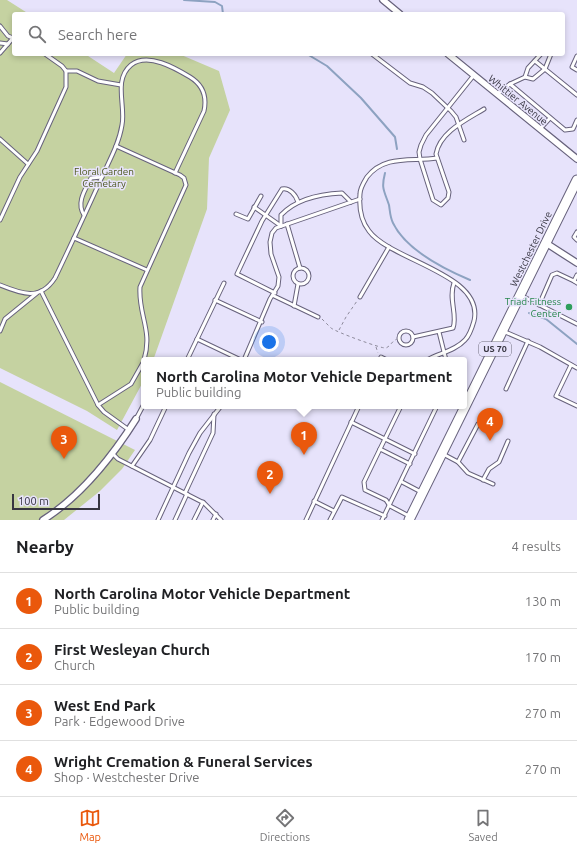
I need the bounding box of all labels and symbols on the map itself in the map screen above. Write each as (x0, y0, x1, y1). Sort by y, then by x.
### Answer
street label: Whittier Avenue (486, 73, 550, 127)
park label: Floral Garden Cemetary (74, 166, 134, 189)
street label: Westchester Drive (508, 210, 554, 288)
place label: Triad Fitness Center (505, 296, 561, 319)
marker: Triad Fitness Center (564, 302, 574, 312)
your location (259, 332, 279, 352)
road number: US 70 (479, 342, 511, 356)
pin: 4 (477, 408, 503, 441)
pin: 1 (291, 422, 317, 455)
pin: 3 (51, 426, 77, 459)
pin: 2 (257, 461, 283, 494)
scale bar (12, 492, 100, 511)

